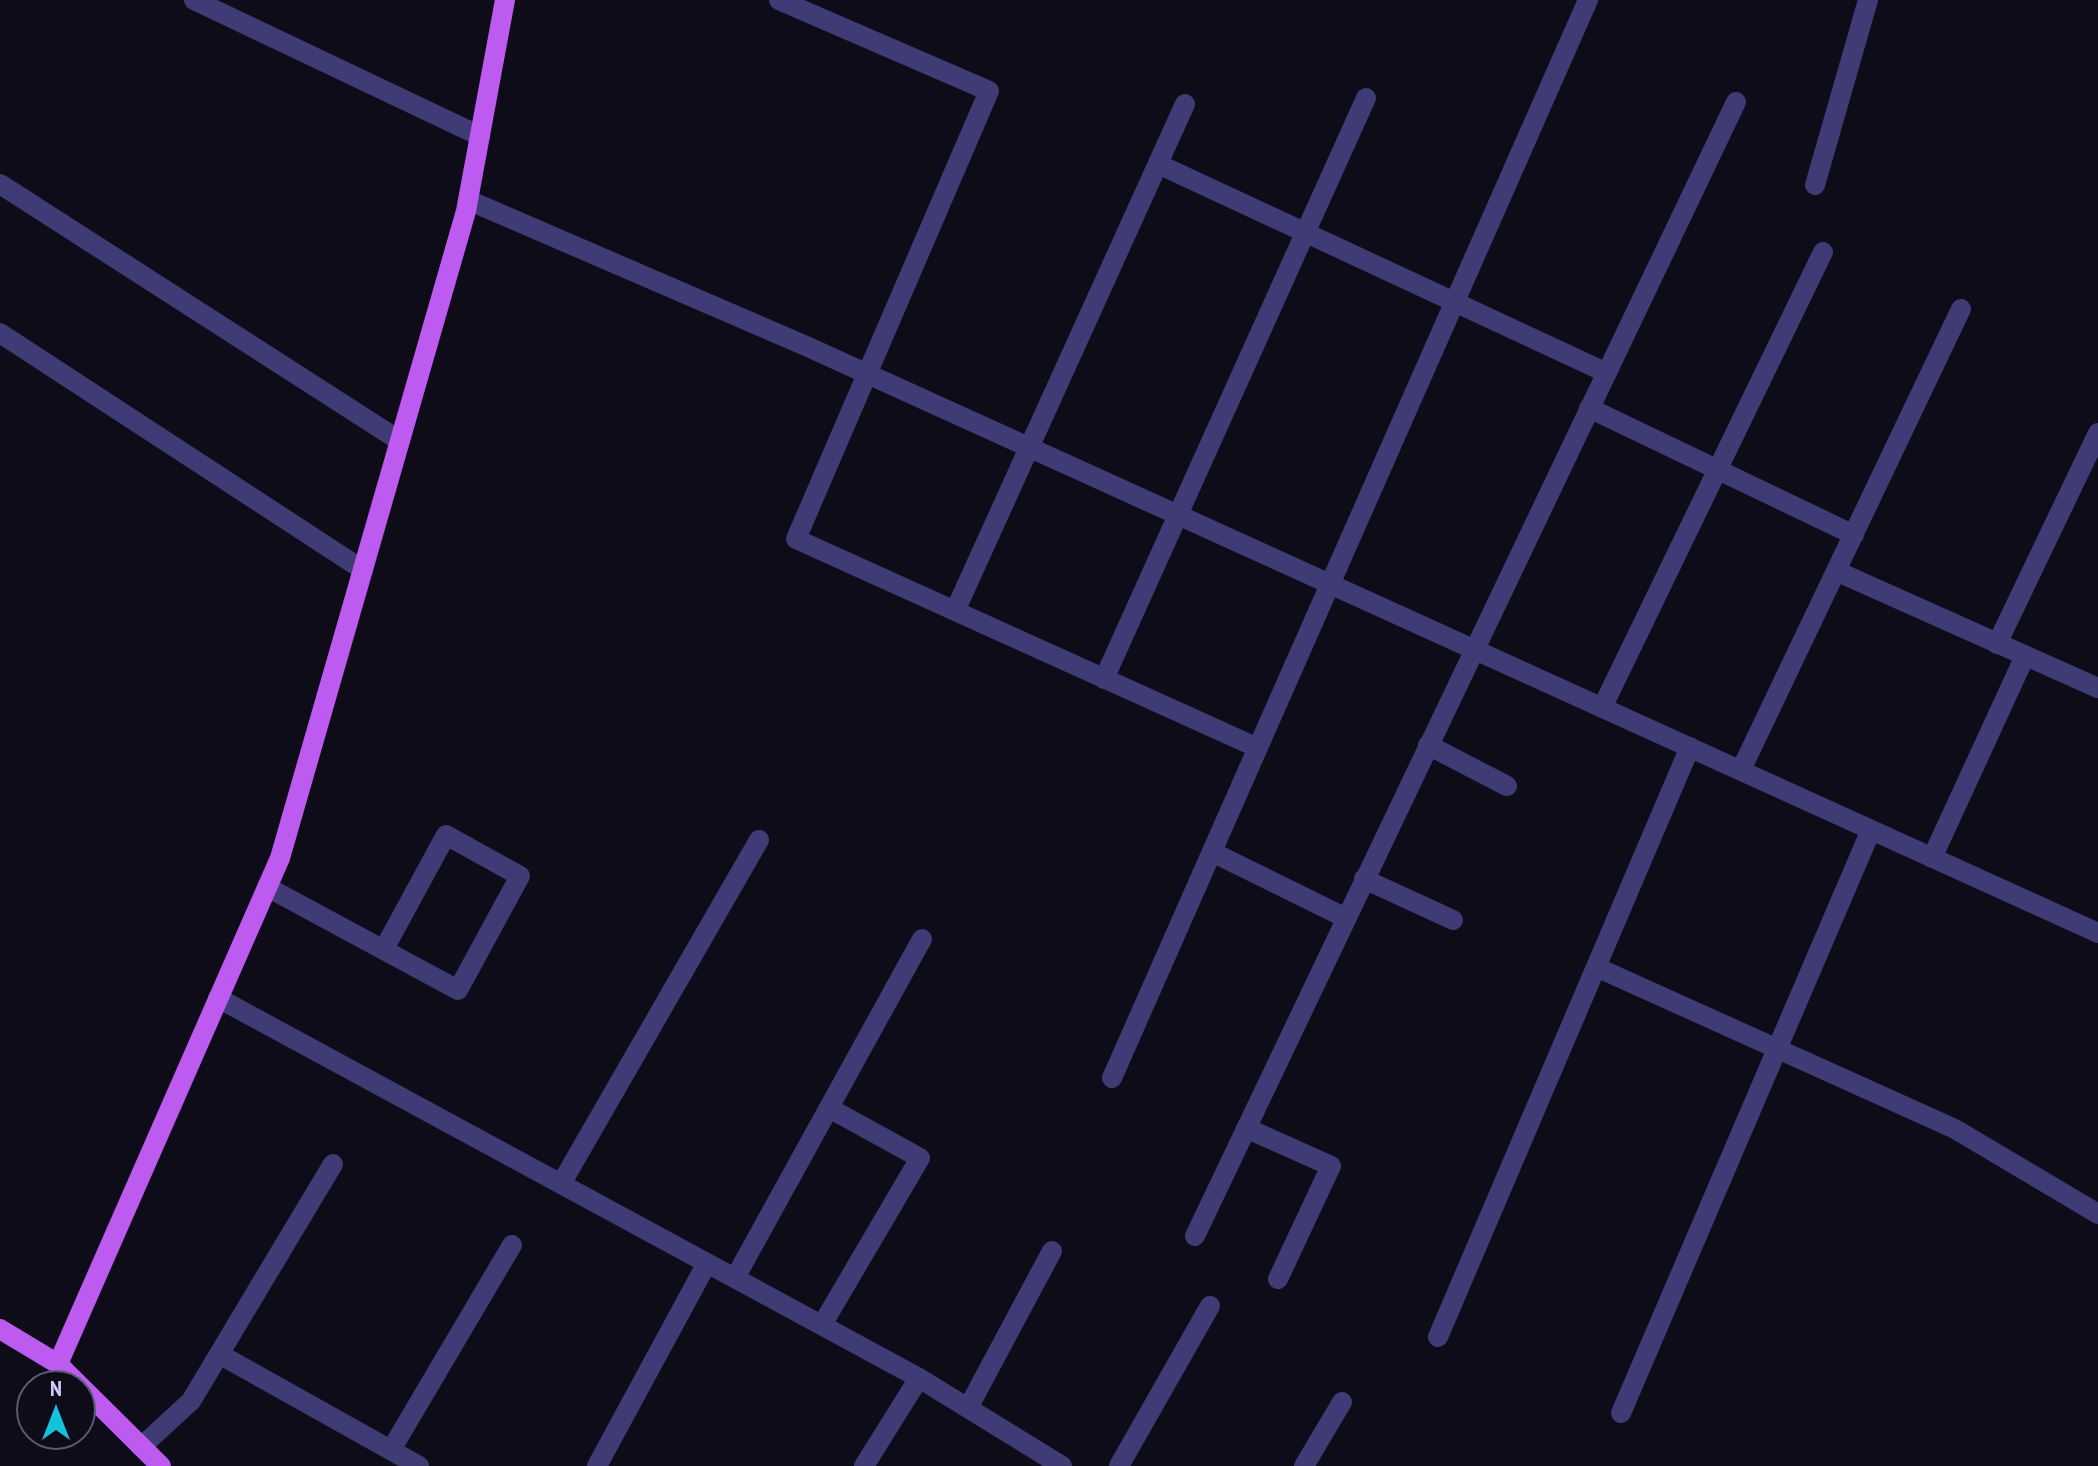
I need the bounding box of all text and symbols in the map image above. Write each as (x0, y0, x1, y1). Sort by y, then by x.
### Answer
north arrow (16, 1370, 96, 1450)
text: N (50, 1374, 62, 1402)

